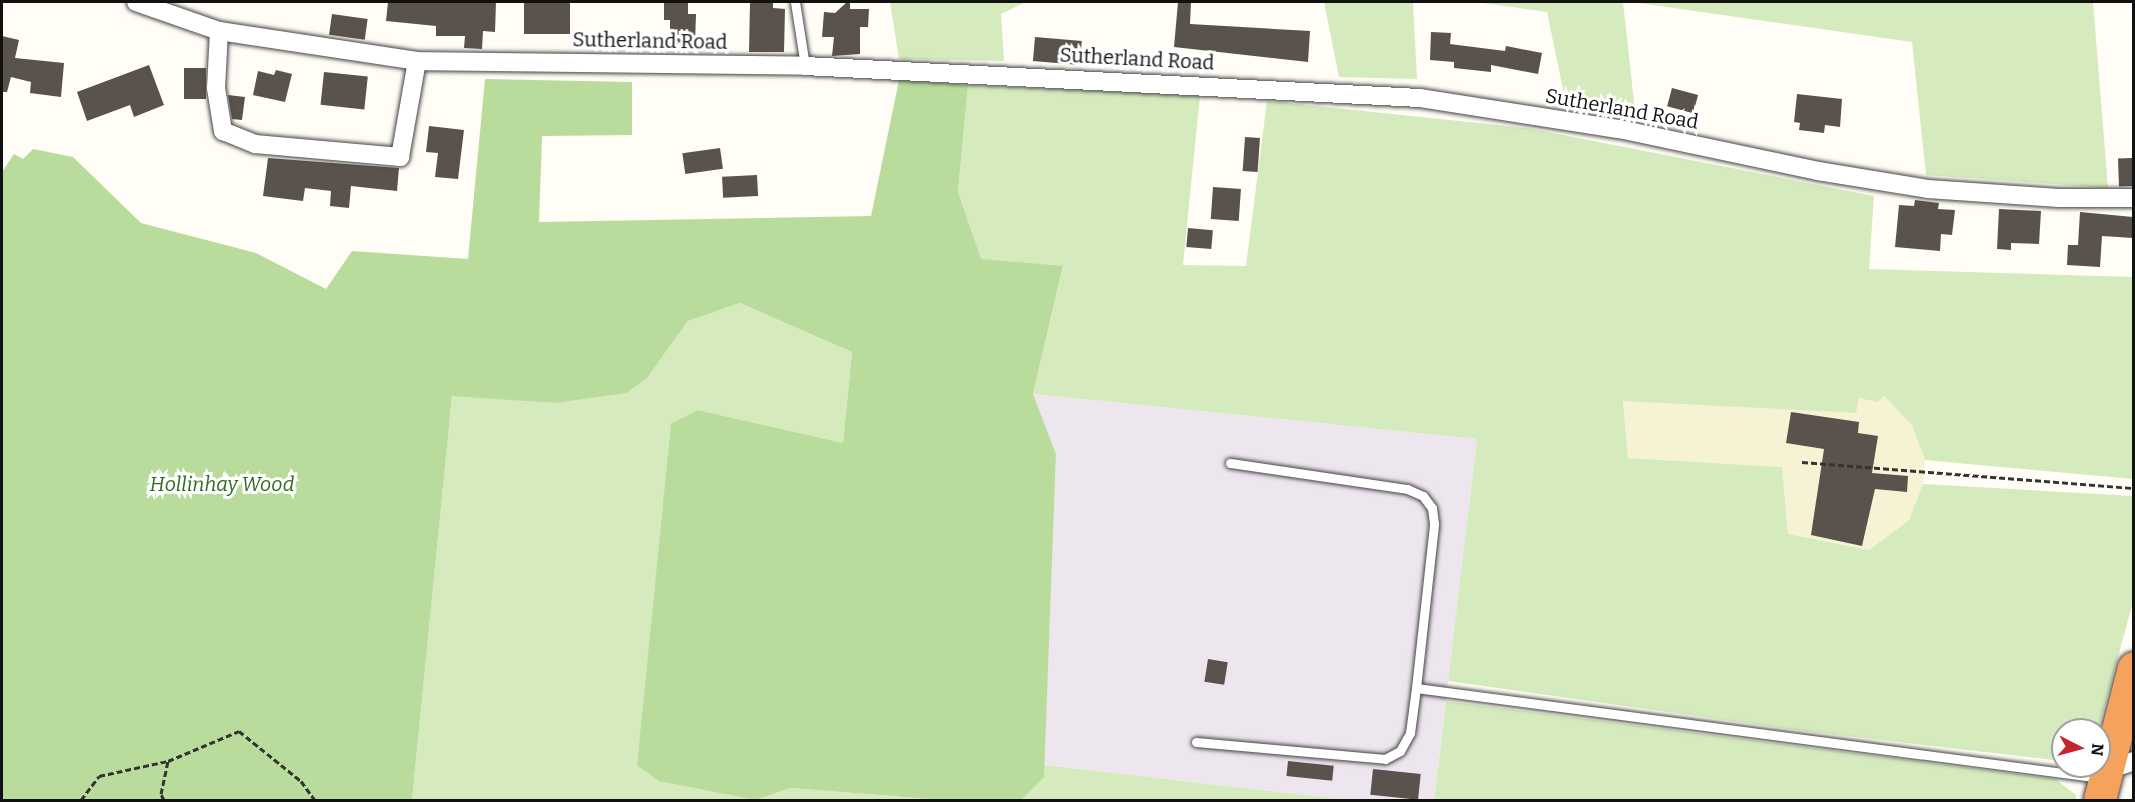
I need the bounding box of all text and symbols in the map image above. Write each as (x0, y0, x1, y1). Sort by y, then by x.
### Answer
street label: Sutherland Road (572, 28, 728, 54)
street label: Sutherland Road (1059, 43, 1215, 75)
street label: Sutherland Road (1544, 84, 1700, 134)
park label: Hollinhay Wood (150, 472, 294, 496)
north arrow (2051, 718, 2111, 778)
text: N (2087, 743, 2108, 757)

